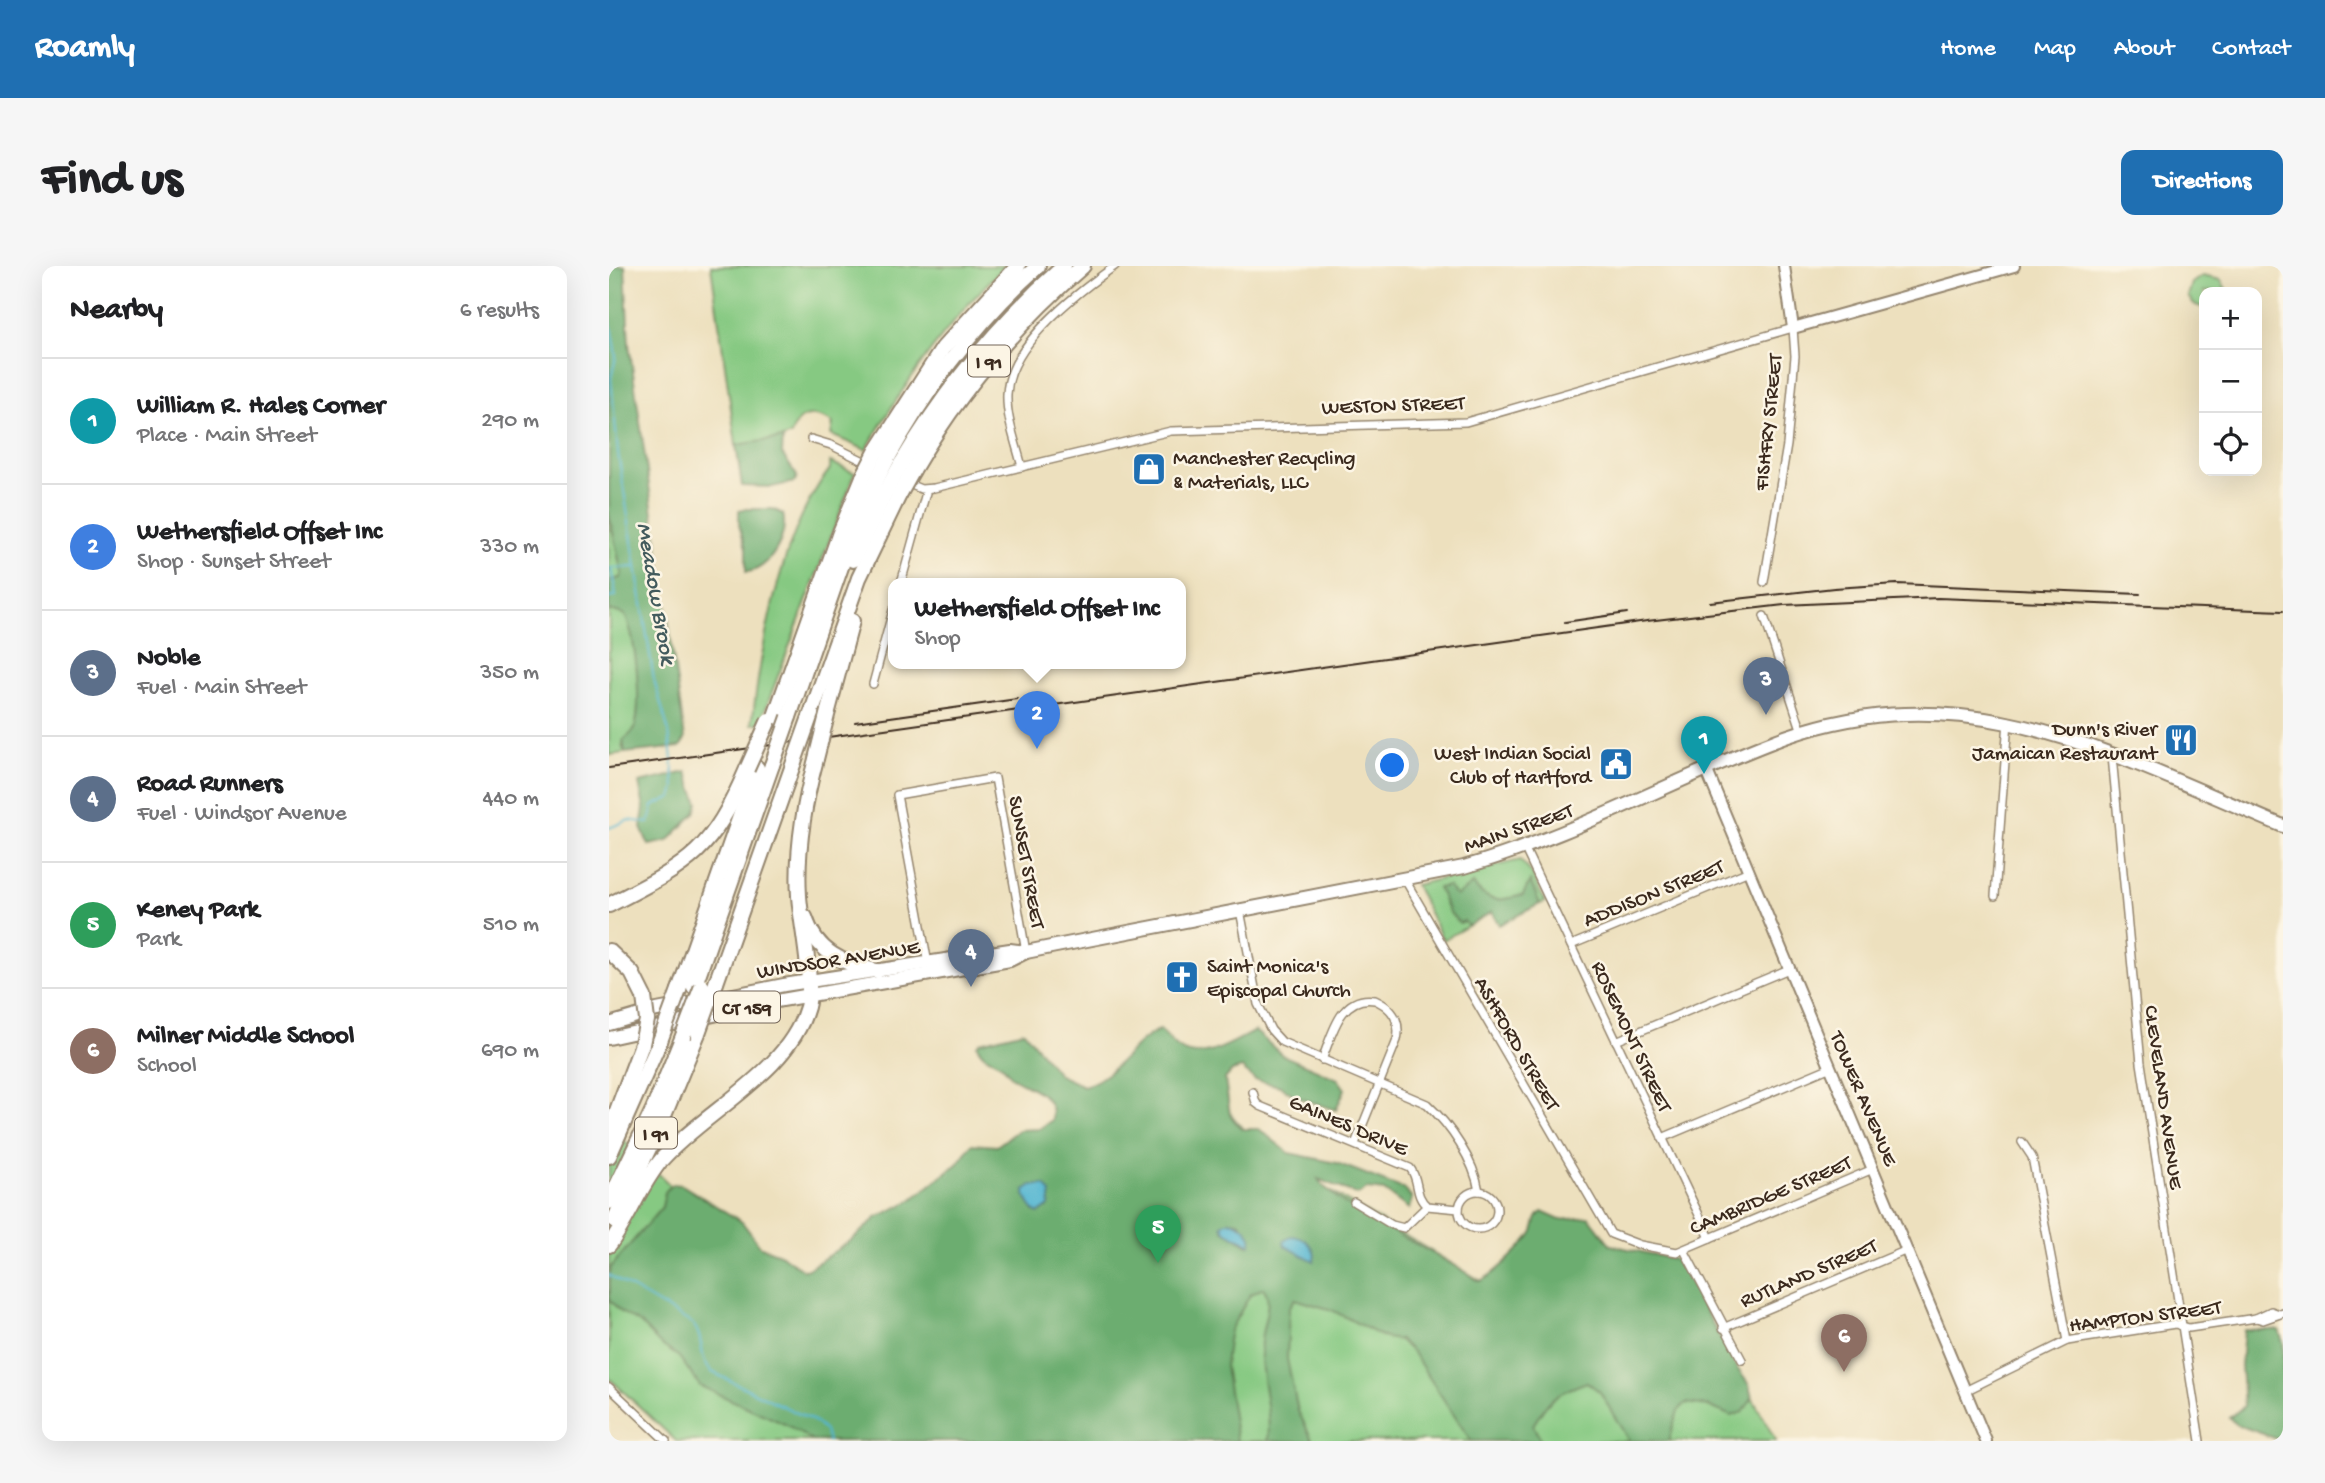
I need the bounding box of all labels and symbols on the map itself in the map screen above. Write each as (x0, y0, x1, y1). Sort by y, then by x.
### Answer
road number: I 91 (968, 346, 1010, 376)
street label: FISHFRY STREET (1751, 352, 1790, 493)
street label: WESTON STREET (1321, 392, 1466, 422)
place label: Manchester Recycling & Materials, LLC (1173, 448, 1356, 497)
shop icon: Manchester Recycling & Materials, LLC (1130, 450, 1168, 488)
water label: Meadow Brook (629, 521, 681, 669)
pin: 3 (1743, 657, 1789, 715)
pin: 2 (1014, 691, 1060, 749)
pin: 1 (1681, 716, 1727, 774)
place label: Dunn's River Jamaican Restaurant (1972, 719, 2159, 768)
restaurant icon: Dunn's River Jamaican Restaurant (2162, 721, 2200, 759)
place label: West Indian Social Club of Hartford (1434, 743, 1593, 792)
public building icon: West Indian Social Club of Hartford (1597, 745, 1635, 783)
your location (1375, 748, 1409, 782)
street label: SUNSET STREET (1001, 794, 1049, 932)
street label: MAIN STREET (1461, 800, 1578, 861)
street label: ADDISON STREET (1581, 855, 1729, 935)
pin: 4 (948, 929, 994, 987)
street label: WINDSOR AVENUE (755, 936, 923, 987)
place label: Saint Monica's Episcopal Church (1207, 956, 1351, 1005)
church icon: Saint Monica's Episcopal Church (1163, 958, 1201, 996)
street label: ROSEMONT STREET (1584, 958, 1676, 1118)
street label: ASHFORD STREET (1467, 973, 1564, 1117)
road number: CT 159 (714, 992, 780, 1022)
street label: CLEVELAND AVENUE (2136, 1004, 2187, 1192)
street label: TOWER AVENUE (1822, 1027, 1902, 1171)
street label: GAINES DRIVE (1284, 1091, 1412, 1164)
road number: I 91 (635, 1118, 677, 1148)
street label: CAMBRIDGE STREET (1687, 1152, 1857, 1243)
pin: 5 (1135, 1205, 1181, 1263)
street label: RUTLAND STREET (1737, 1235, 1883, 1315)
street label: HAMPTON STREET (2068, 1297, 2224, 1340)
pin: 6 (1821, 1314, 1867, 1372)

